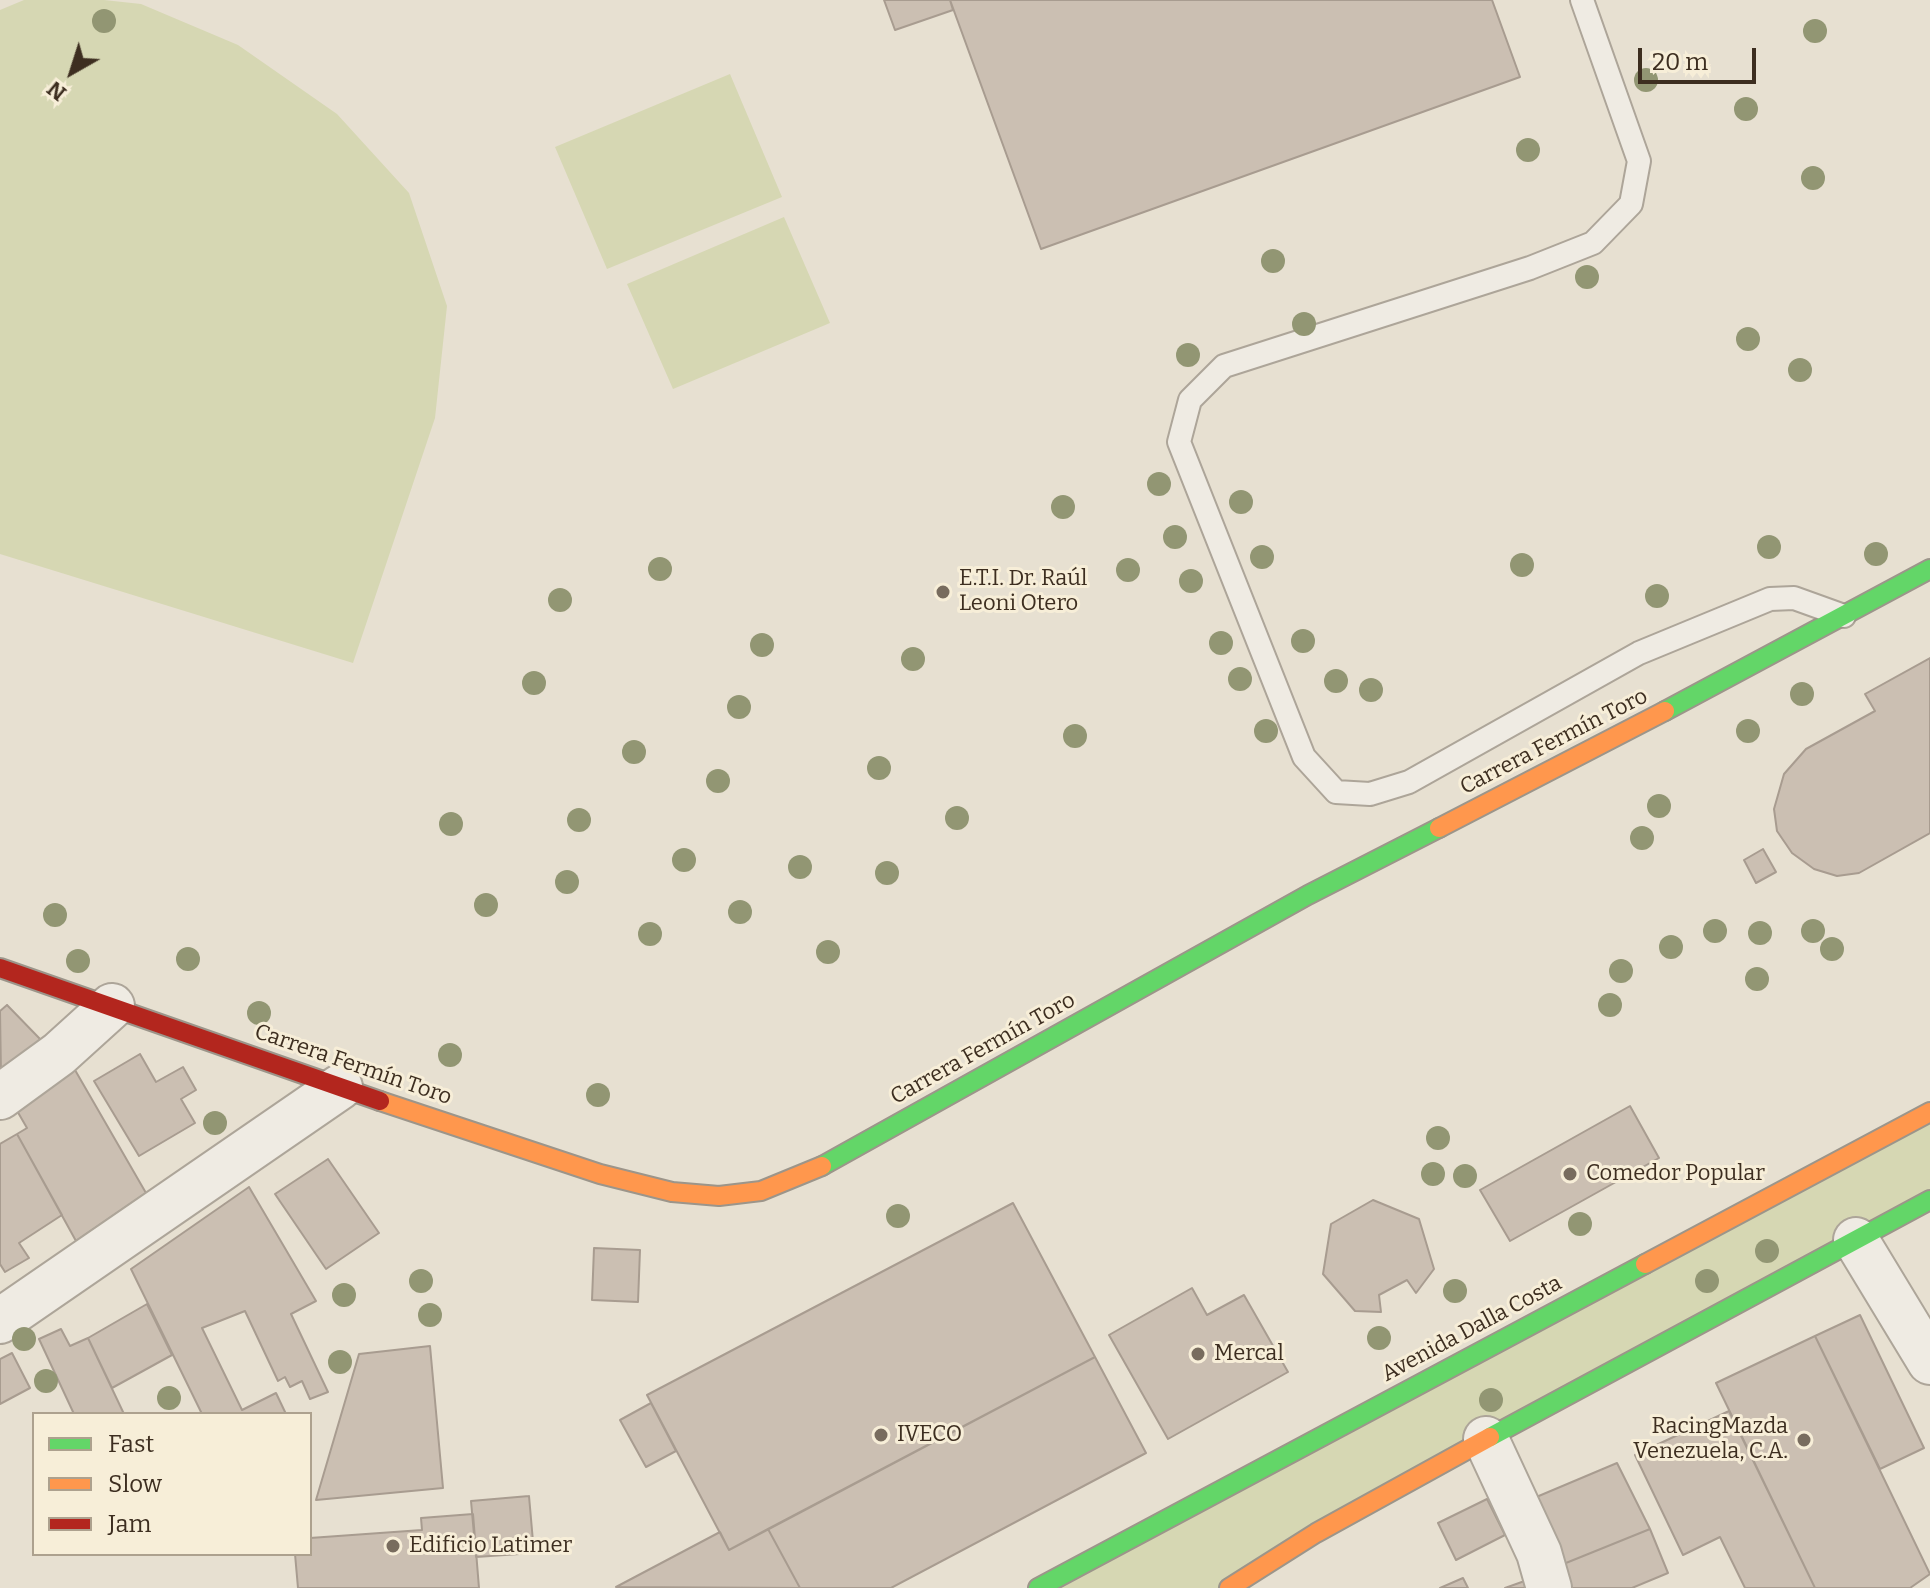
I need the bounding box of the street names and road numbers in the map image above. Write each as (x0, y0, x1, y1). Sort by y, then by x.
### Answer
street label: Carrera Fermín Toro (1456, 683, 1652, 801)
street label: Carrera Fermín Toro (886, 987, 1080, 1111)
street label: Carrera Fermín Toro (251, 1019, 455, 1111)
street label: Avenida Dalla Costa (1377, 1270, 1567, 1388)

